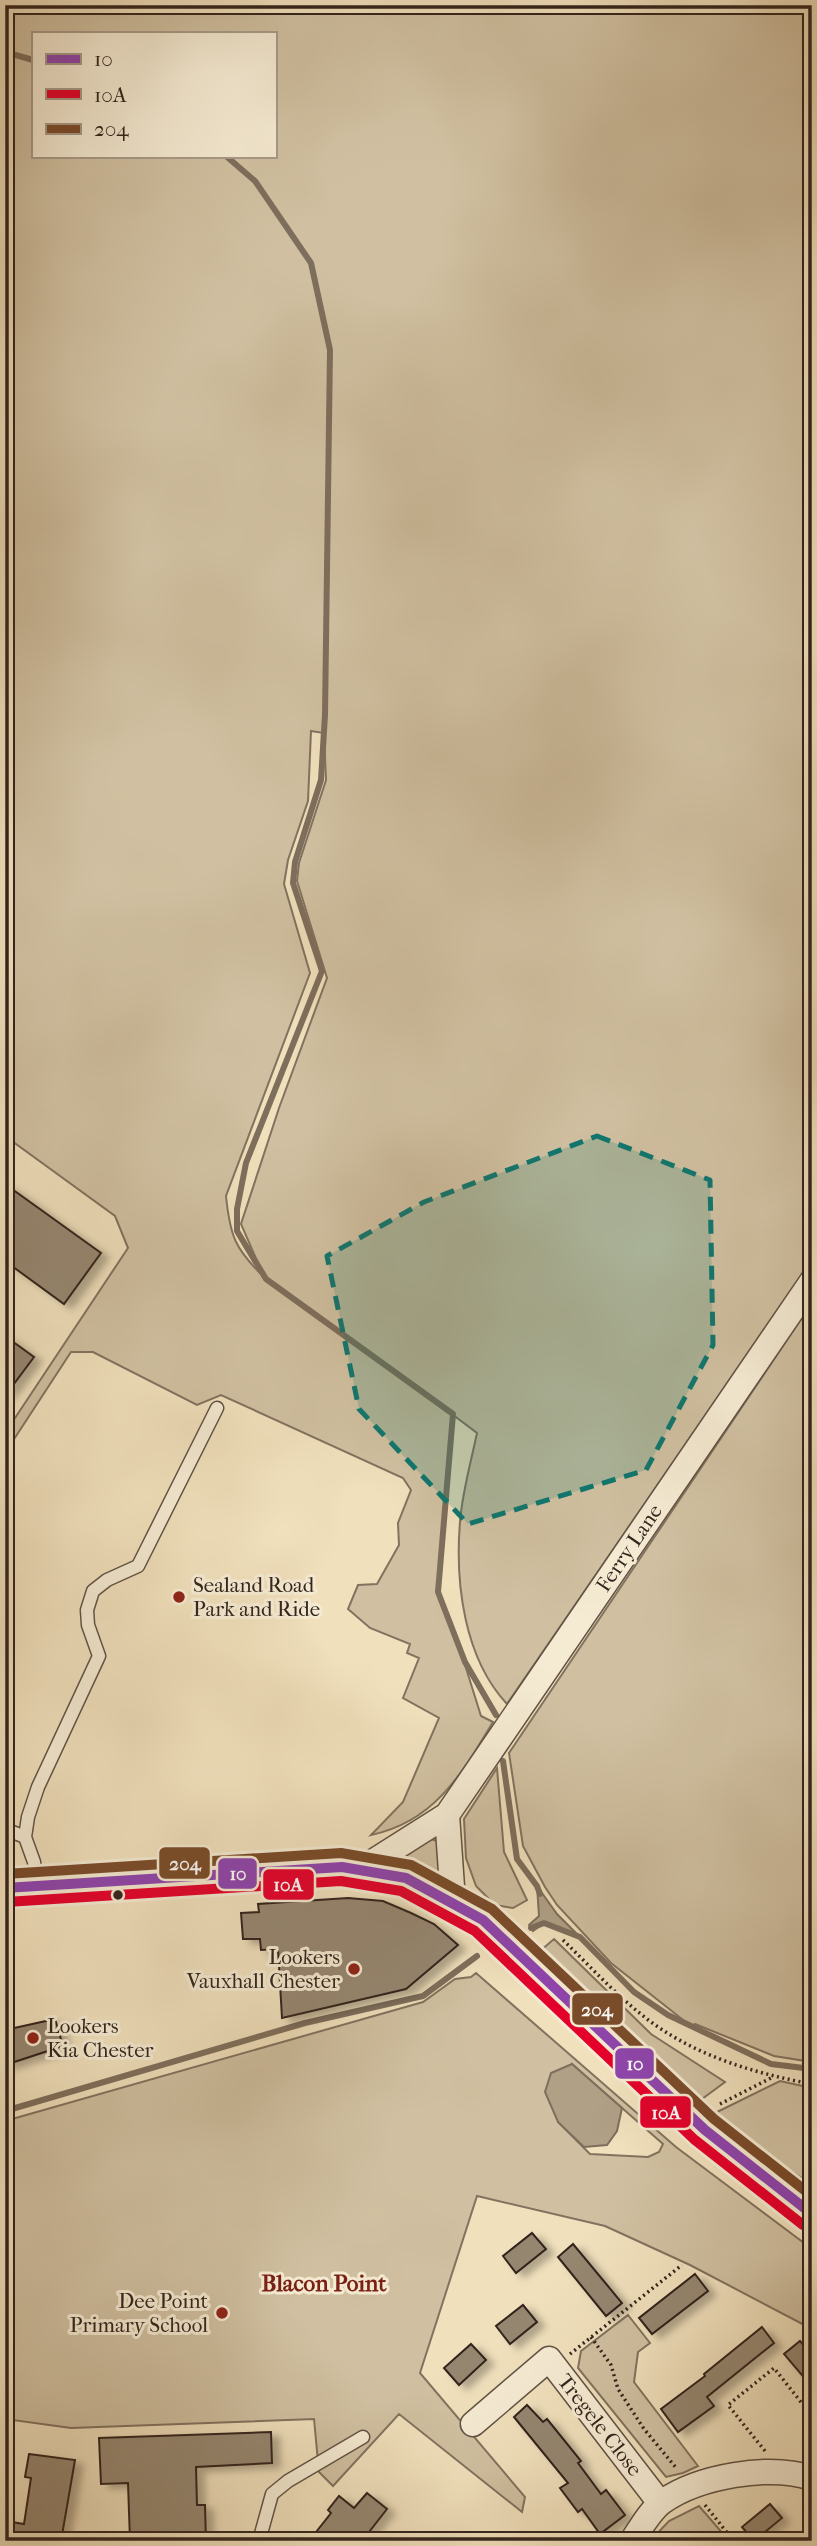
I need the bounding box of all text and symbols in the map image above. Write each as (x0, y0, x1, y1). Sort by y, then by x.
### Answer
legend (32, 32, 276, 158)
text: 10 (94, 47, 113, 71)
text: 10A (94, 83, 127, 107)
text: 204 (94, 117, 129, 141)
street label: Ferry Lane (591, 1500, 667, 1596)
place label: Sealand Road Park and Ride (193, 1573, 320, 1621)
marker: Sealand Road Park and Ride (171, 1589, 187, 1605)
line badge: 204 (158, 1846, 211, 1880)
text: 204 (169, 1853, 201, 1875)
line badge: 10 (217, 1857, 258, 1890)
text: 10 (229, 1863, 247, 1885)
line badge: 10A (262, 1868, 315, 1901)
text: 10A (273, 1874, 303, 1896)
unlabelled marker (111, 1888, 125, 1902)
place label: Lookers Vauxhall Chester (186, 1945, 340, 1993)
marker: Lookers Vauxhall Chester (346, 1961, 362, 1977)
line badge: 204 (571, 1992, 624, 2026)
text: 204 (581, 1999, 613, 2021)
place label: Lookers Kia Chester (47, 2014, 154, 2062)
marker: Lookers Kia Chester (25, 2030, 41, 2046)
line badge: 10 (614, 2047, 655, 2080)
text: 10 (626, 2053, 644, 2075)
line badge: 10A (639, 2095, 692, 2129)
text: 10A (651, 2102, 681, 2124)
district label: Blacon Point (262, 2270, 387, 2297)
place label: Dee Point Primary School (70, 2289, 208, 2337)
marker: Dee Point Primary School (214, 2305, 230, 2321)
street label: Tregele Close (553, 2369, 647, 2481)

